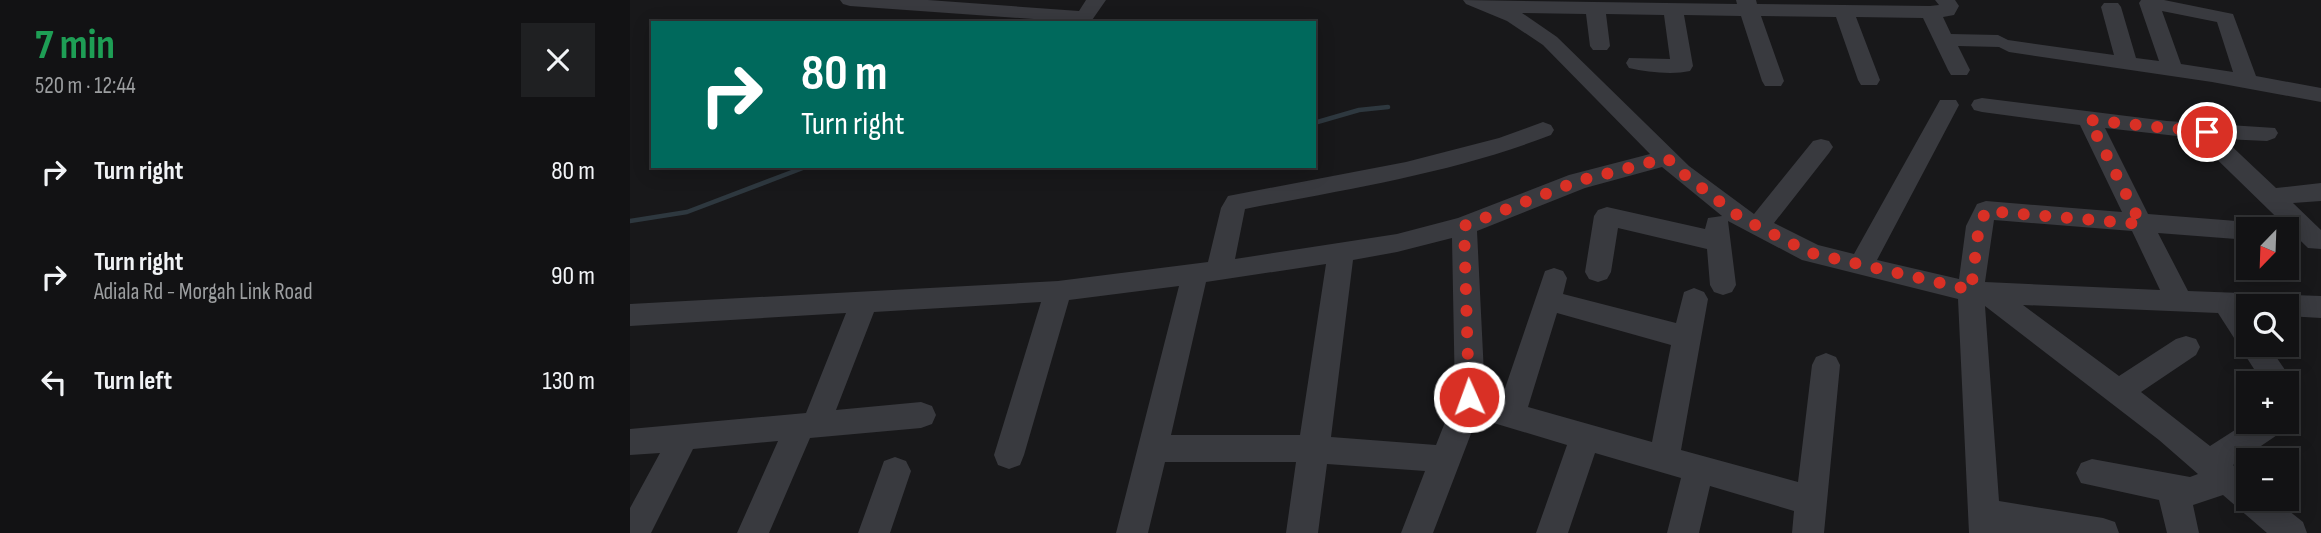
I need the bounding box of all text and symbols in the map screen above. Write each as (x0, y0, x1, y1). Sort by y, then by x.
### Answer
text: 7 min (35, 20, 115, 71)
button: close (521, 23, 595, 97)
text: 80 m (801, 45, 888, 104)
icon: right (686, 49, 777, 140)
text: 520 m · 12:44 (35, 72, 136, 100)
pin (2177, 102, 2237, 162)
text: Turn right (801, 105, 905, 144)
icon: arrive (2188, 113, 2226, 151)
icon: right (35, 153, 73, 191)
text: Turn right (94, 156, 183, 187)
text: 80 m (551, 156, 595, 187)
north arrow (2236, 217, 2300, 280)
map controls (2236, 217, 2299, 511)
text: Turn right (94, 247, 183, 278)
icon: right (35, 258, 73, 296)
text: 90 m (551, 261, 595, 292)
text: Adiala Rd - Morgah Link Road (94, 278, 313, 306)
button: search (2236, 294, 2299, 357)
position arrow (1432, 360, 1506, 434)
icon: left (35, 363, 73, 401)
text: Turn left (94, 366, 172, 397)
text: 130 m (543, 366, 595, 397)
button: + (2236, 371, 2299, 434)
button: − (2236, 448, 2299, 511)

